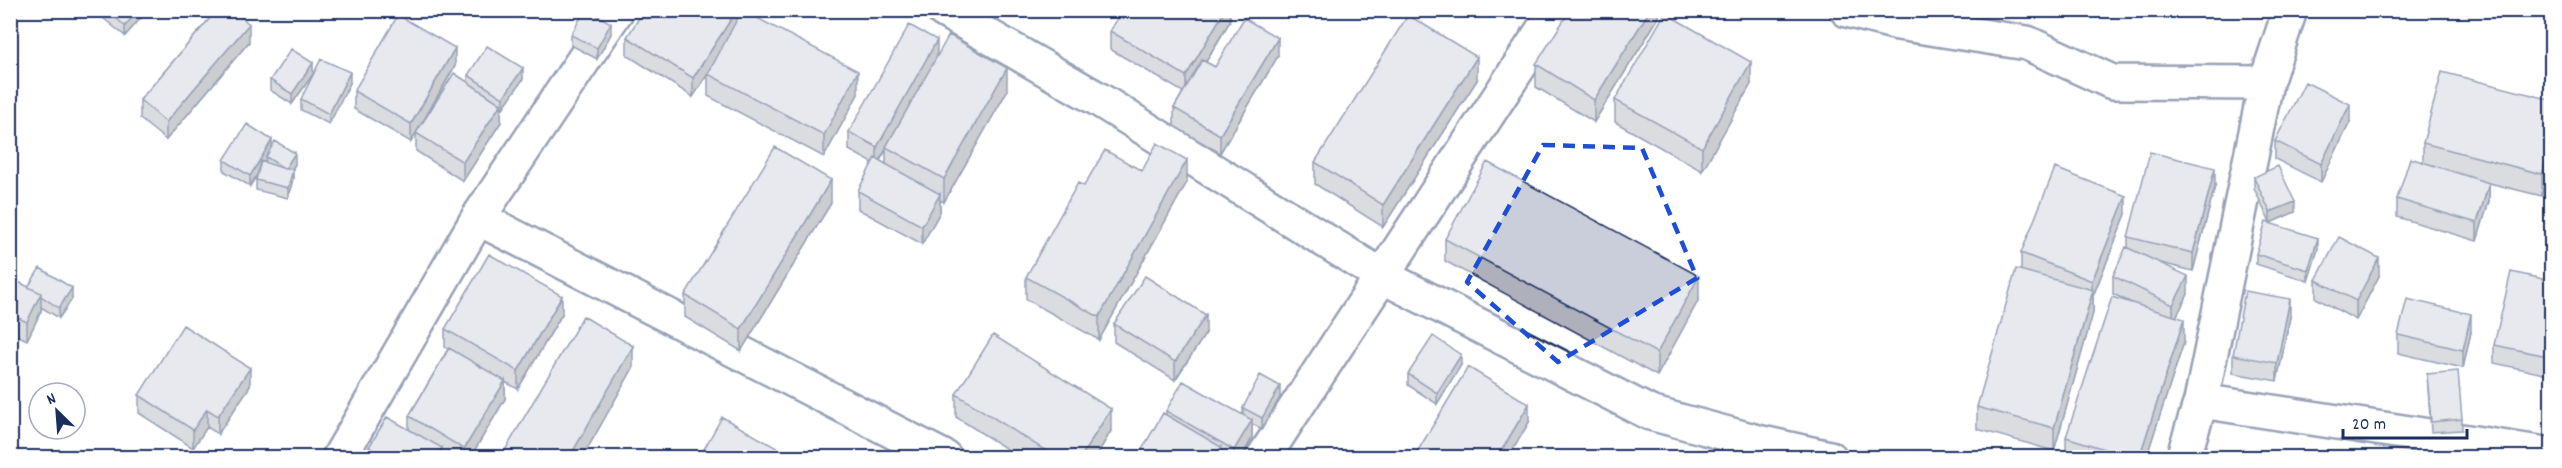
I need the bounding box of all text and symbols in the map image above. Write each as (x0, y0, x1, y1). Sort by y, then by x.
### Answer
north arrow (27, 381, 87, 441)
text: N (43, 388, 60, 412)
scale bar (2343, 402, 2468, 440)
text: 20 m (2352, 413, 2386, 438)

